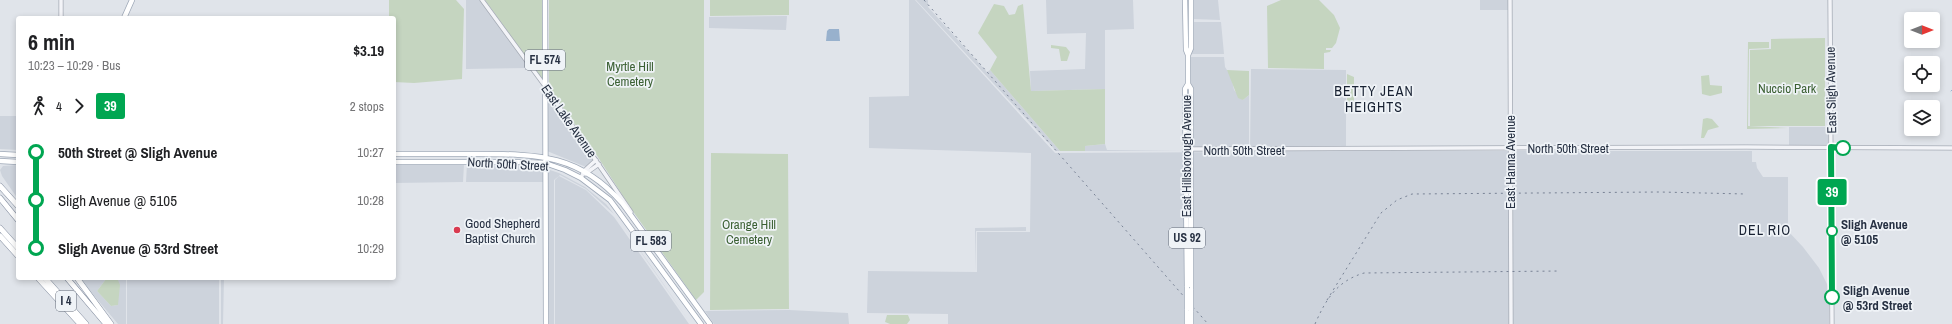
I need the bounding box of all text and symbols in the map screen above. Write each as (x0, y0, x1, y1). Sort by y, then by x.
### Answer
north arrow (1904, 12, 1940, 48)
map controls (1904, 12, 1940, 136)
text: 6 min (28, 27, 75, 57)
text: $3.19 (353, 40, 384, 61)
street label: East Sligh Avenue (1822, 46, 1840, 134)
road number: FL 574 (525, 50, 565, 70)
button: locate (1904, 56, 1940, 92)
text: 10:23 – 10:29 · Bus (28, 57, 120, 74)
park label: Myrtle Hill Cemetery (606, 58, 654, 90)
park label: Nuccio Park (1758, 80, 1817, 97)
street label: East Lake Avenue (537, 81, 601, 161)
district label: BETTY JEAN HEIGHTS (1334, 82, 1414, 116)
icon: walk (28, 95, 50, 117)
icon: forward (68, 95, 90, 117)
street label: East Hillsborough Avenue (1178, 95, 1195, 217)
text: 39 (104, 97, 117, 115)
text: 4 (56, 98, 62, 115)
text: 2 stops (350, 98, 384, 115)
button: layers (1904, 100, 1940, 136)
street label: East Hanna Avenue (1502, 115, 1519, 209)
street label: North 50th Street (1527, 140, 1609, 157)
unlabelled marker (1835, 140, 1851, 156)
text: 50th Street @ Sligh Avenue (58, 142, 217, 163)
street label: North 50th Street (1203, 142, 1285, 159)
text: 10:27 (357, 144, 384, 161)
street label: North 50th Street (467, 153, 549, 175)
line badge: 39 (1814, 179, 1850, 205)
text: 39 (1826, 183, 1838, 201)
text: Sligh Avenue @ 5105 (58, 190, 177, 211)
text: 10:28 (357, 192, 384, 209)
place label: Good Shepherd Baptist Church (465, 215, 540, 247)
park label: Orange Hill Cemetery (722, 216, 776, 248)
place label: Sligh Avenue @ 5105 (1841, 216, 1908, 248)
district label: DEL RIO (1739, 221, 1791, 239)
marker: Good Shepherd Baptist Church (452, 225, 462, 235)
marker: Sligh Avenue @ 5105 (1826, 225, 1838, 237)
road number: US 92 (1169, 228, 1205, 248)
road number: FL 583 (631, 231, 671, 251)
text: Sligh Avenue @ 53rd Street (58, 238, 218, 259)
text: 10:29 (357, 240, 384, 257)
place label: Sligh Avenue @ 53rd Street (1843, 282, 1913, 314)
marker: Sligh Avenue @ 53rd Street (1824, 289, 1840, 305)
road number: I 4 (56, 291, 76, 311)

